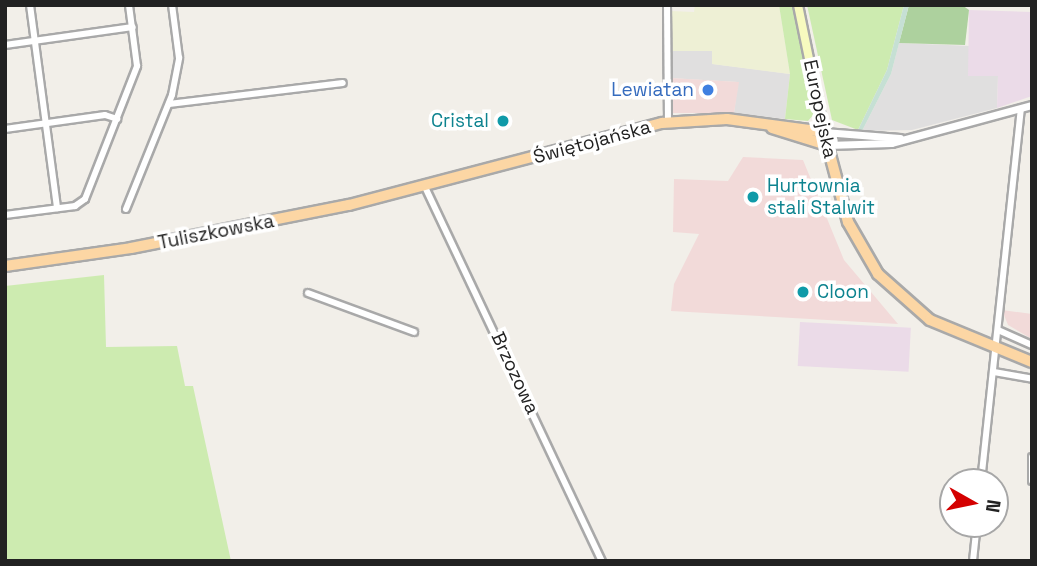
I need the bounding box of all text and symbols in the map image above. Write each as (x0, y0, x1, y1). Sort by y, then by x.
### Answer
street label: Europejska (798, 58, 842, 160)
place label: Lewiatan (611, 79, 694, 101)
marker: Lewiatan (700, 82, 716, 98)
place label: Cristal (431, 110, 489, 132)
marker: Cristal (495, 113, 511, 129)
street label: Świętojańska (531, 115, 653, 169)
place label: Hurtownia stali Stalwit (767, 175, 875, 219)
marker: Hurtownia stali Stalwit (745, 189, 761, 205)
street label: Tuliszkowska (156, 210, 276, 254)
place label: Cloon (817, 281, 869, 303)
marker: Cloon (795, 284, 811, 300)
street label: Brzozowa (486, 328, 544, 418)
north arrow (939, 468, 1009, 538)
text: N (980, 498, 1007, 514)

